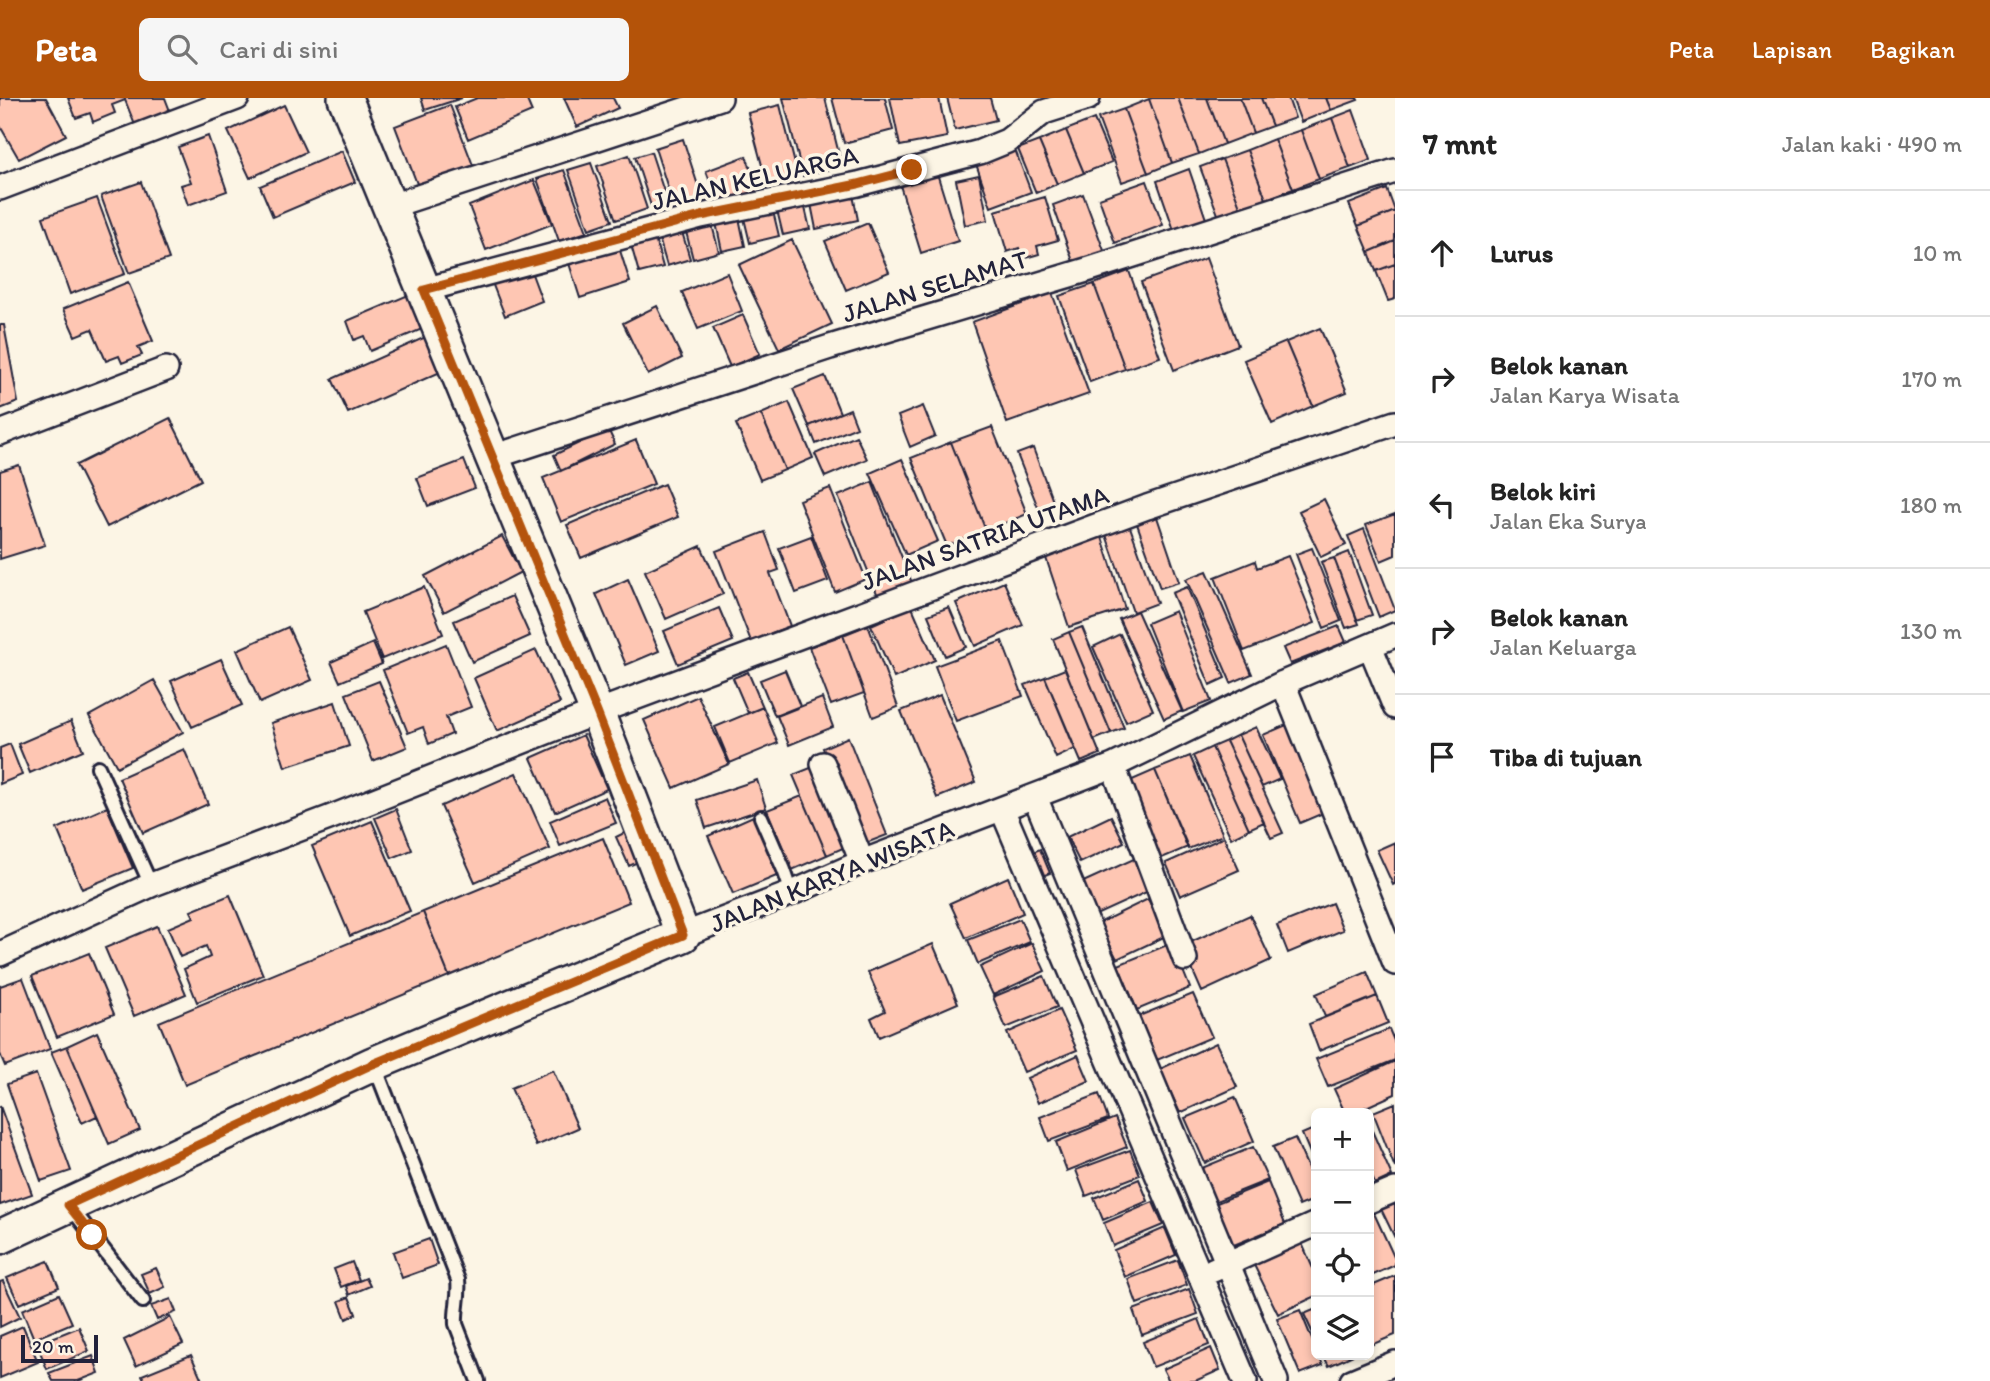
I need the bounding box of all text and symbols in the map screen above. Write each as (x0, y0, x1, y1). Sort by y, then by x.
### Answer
search box (139, 18, 629, 81)
text: Peta (35, 30, 97, 69)
icon: search (163, 30, 201, 68)
text: Cari di sini (219, 33, 338, 65)
text: Peta (1669, 35, 1714, 64)
text: Lapisan (1752, 35, 1832, 64)
text: Bagikan (1870, 35, 1955, 64)
text: 7 mnt (1423, 125, 1497, 162)
text: Jalan kaki · 490 m (1782, 130, 1962, 158)
street label: JALAN KELUARGA (649, 139, 862, 217)
route end (896, 154, 927, 185)
icon: ahead (1423, 234, 1461, 272)
text: Lurus (1490, 237, 1553, 269)
text: 10 m (1913, 239, 1962, 267)
street label: JALAN SELAMAT (838, 242, 1032, 329)
text: Belok kanan (1490, 349, 1628, 381)
icon: right (1423, 360, 1461, 398)
text: 170 m (1901, 365, 1962, 393)
text: Jalan Karya Wisata (1490, 381, 1680, 409)
text: Belok kiri (1490, 475, 1596, 507)
street label: JALAN SATRIA UTAMA (857, 478, 1113, 598)
icon: left (1423, 486, 1461, 524)
text: 180 m (1900, 491, 1962, 519)
text: Jalan Eka Surya (1490, 507, 1647, 535)
text: Belok kanan (1490, 601, 1628, 633)
icon: right (1423, 612, 1461, 650)
text: 130 m (1900, 617, 1962, 645)
text: Jalan Keluarga (1490, 633, 1637, 661)
icon: arrive (1423, 738, 1461, 776)
text: Tiba di tujuan (1490, 741, 1642, 773)
street label: JALAN KARYA WISATA (705, 812, 959, 940)
map controls (1311, 1108, 1374, 1360)
button: + (1311, 1108, 1374, 1171)
button: − (1311, 1171, 1374, 1234)
route start (76, 1219, 107, 1250)
button: locate (1311, 1234, 1374, 1297)
button: layers (1311, 1297, 1374, 1360)
scale bar (21, 1332, 98, 1364)
text: 20 m (32, 1335, 74, 1358)

